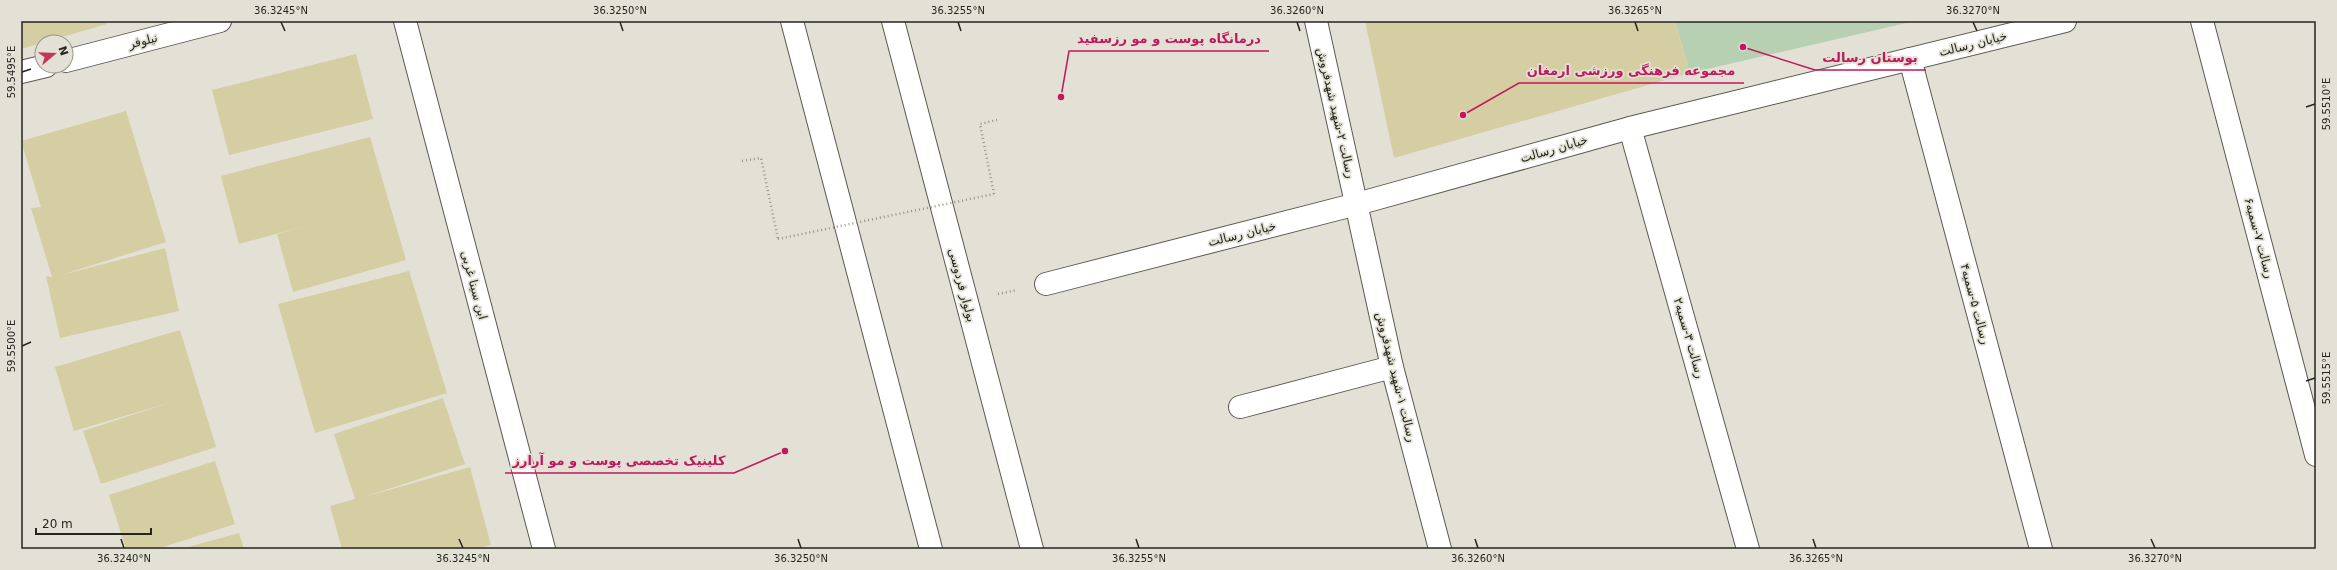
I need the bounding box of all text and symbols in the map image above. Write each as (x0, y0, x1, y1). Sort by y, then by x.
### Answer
text: 36.3245°N (254, 5, 308, 16)
text: 36.3250°N (593, 5, 647, 16)
text: 36.3255°N (931, 5, 985, 16)
text: 36.3260°N (1270, 5, 1324, 16)
text: 36.3265°N (1608, 5, 1662, 16)
text: 36.3270°N (1946, 5, 2000, 16)
callout: درمانگاه پوست و مو رزسفید (1069, 26, 1269, 51)
street label: خیابان رسالت (1938, 29, 2009, 60)
street label: نیلوفر (126, 31, 159, 53)
text: درمانگاه پوست و مو رزسفید (1077, 31, 1261, 46)
north arrow (34, 34, 74, 74)
text: N (55, 44, 71, 57)
callout: بوستان رسالت (1815, 45, 1926, 70)
text: 59.5495°E (6, 46, 17, 98)
street label: رسالت ۲-شهید شهدفروش (1313, 46, 1358, 180)
text: بوستان رسالت (1822, 50, 1918, 65)
callout: مجموعه فرهنگی ورزشی ارمغان (1519, 58, 1744, 83)
text: مجموعه فرهنگی ورزشی ارمغان (1527, 63, 1735, 78)
text: 59.5510°E (2321, 78, 2332, 130)
street label: خیابان رسالت (1519, 133, 1589, 166)
street label: رسالت ۷-سمیه۶ (2241, 196, 2277, 280)
street label: خیابان رسالت (1207, 219, 1278, 250)
street label: بولوار فردوسی (944, 247, 979, 324)
street label: ابن سینا غربی (457, 249, 490, 321)
street label: رسالت ۵-سمیه۴ (1957, 262, 1993, 346)
street label: رسالت ۳-سمیه۲ (1670, 296, 1707, 380)
street label: رسالت ۱-شهید شهدفروش (1372, 311, 1419, 444)
text: 59.5500°E (6, 320, 17, 372)
text: 59.5515°E (2321, 352, 2332, 404)
callout: کلینیک تخصصی پوست و مو آرارز (505, 448, 734, 473)
text: کلینیک تخصصی پوست و مو آرارز (512, 452, 726, 468)
scale bar (36, 510, 151, 536)
text: 20 m (42, 517, 73, 531)
text: 36.3240°N (97, 553, 151, 564)
text: 36.3245°N (436, 553, 490, 564)
text: 36.3250°N (774, 553, 828, 564)
text: 36.3255°N (1112, 553, 1166, 564)
text: 36.3260°N (1451, 553, 1505, 564)
text: 36.3265°N (1789, 553, 1843, 564)
text: 36.3270°N (2128, 553, 2182, 564)

